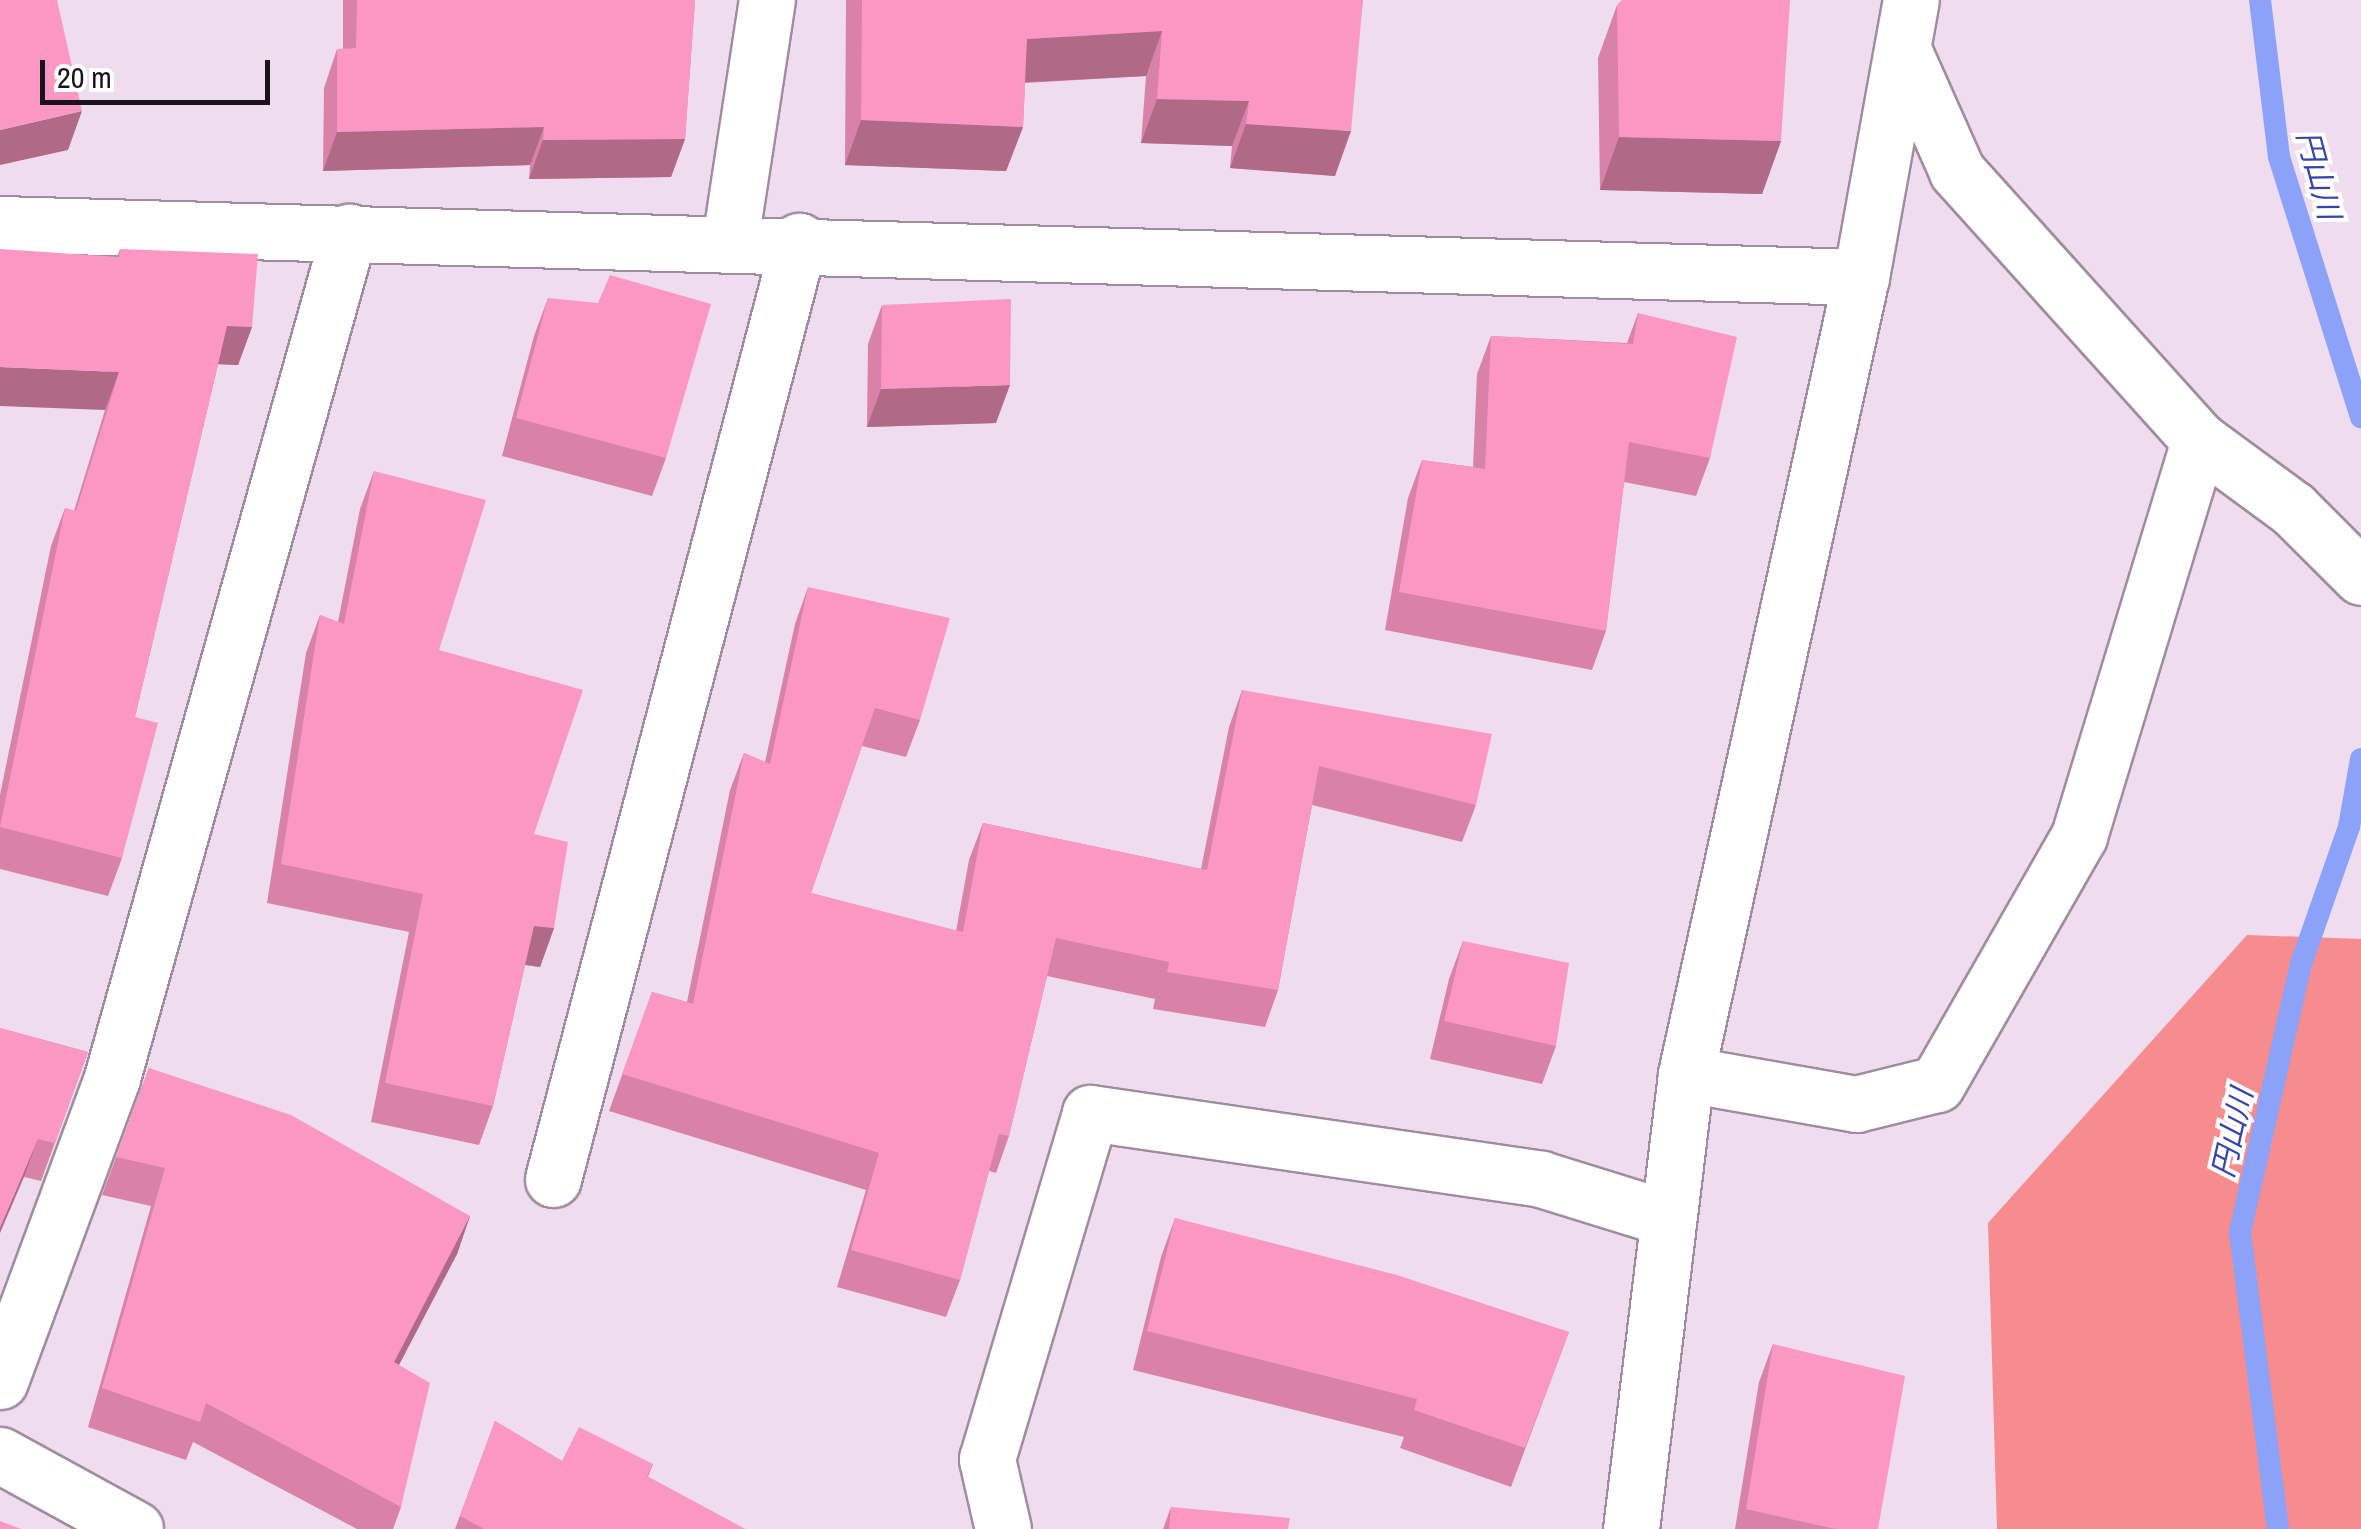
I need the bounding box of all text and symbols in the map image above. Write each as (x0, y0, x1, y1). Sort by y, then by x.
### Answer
scale bar (45, 40, 275, 102)
text: 20 m (57, 57, 112, 97)
water label: 円山川 (2290, 127, 2348, 223)
water label: 円山川 (2204, 1085, 2260, 1181)

